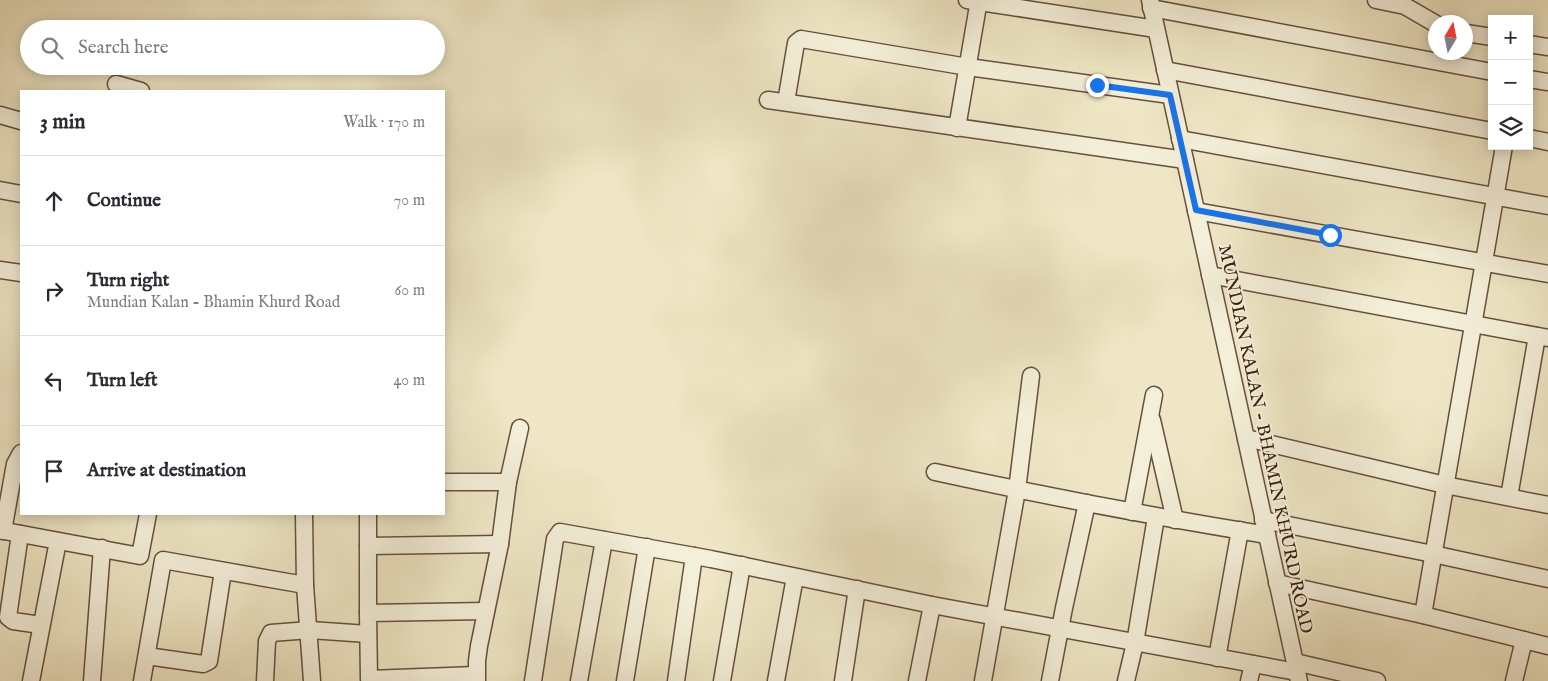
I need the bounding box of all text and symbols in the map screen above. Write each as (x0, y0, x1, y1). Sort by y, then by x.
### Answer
north arrow (1428, 15, 1473, 60)
map controls (1488, 15, 1533, 150)
button: + (1488, 15, 1533, 60)
search box (20, 20, 445, 75)
icon: search (38, 34, 66, 62)
text: Search here (78, 36, 169, 60)
button: − (1488, 60, 1533, 105)
route end (1086, 74, 1109, 97)
button: layers (1488, 105, 1533, 150)
text: 3 min (40, 109, 85, 136)
text: Walk · 170 m (343, 113, 425, 133)
icon: ahead (40, 187, 68, 215)
text: Continue (87, 189, 161, 213)
text: 70 m (394, 191, 425, 211)
route start (1319, 224, 1342, 247)
street label: MUNDIAN KALAN - BHAMIN KHURD ROAD (1212, 243, 1317, 636)
text: Turn right (87, 269, 169, 293)
icon: right (40, 277, 68, 305)
text: 60 m (395, 281, 425, 301)
text: Mundian Kalan - Bhamin Khurd Road (87, 293, 340, 313)
icon: left (40, 367, 68, 395)
text: Turn left (87, 369, 158, 393)
text: 40 m (393, 371, 425, 391)
icon: arrive (40, 457, 68, 485)
text: Arrive at destination (87, 459, 246, 483)

